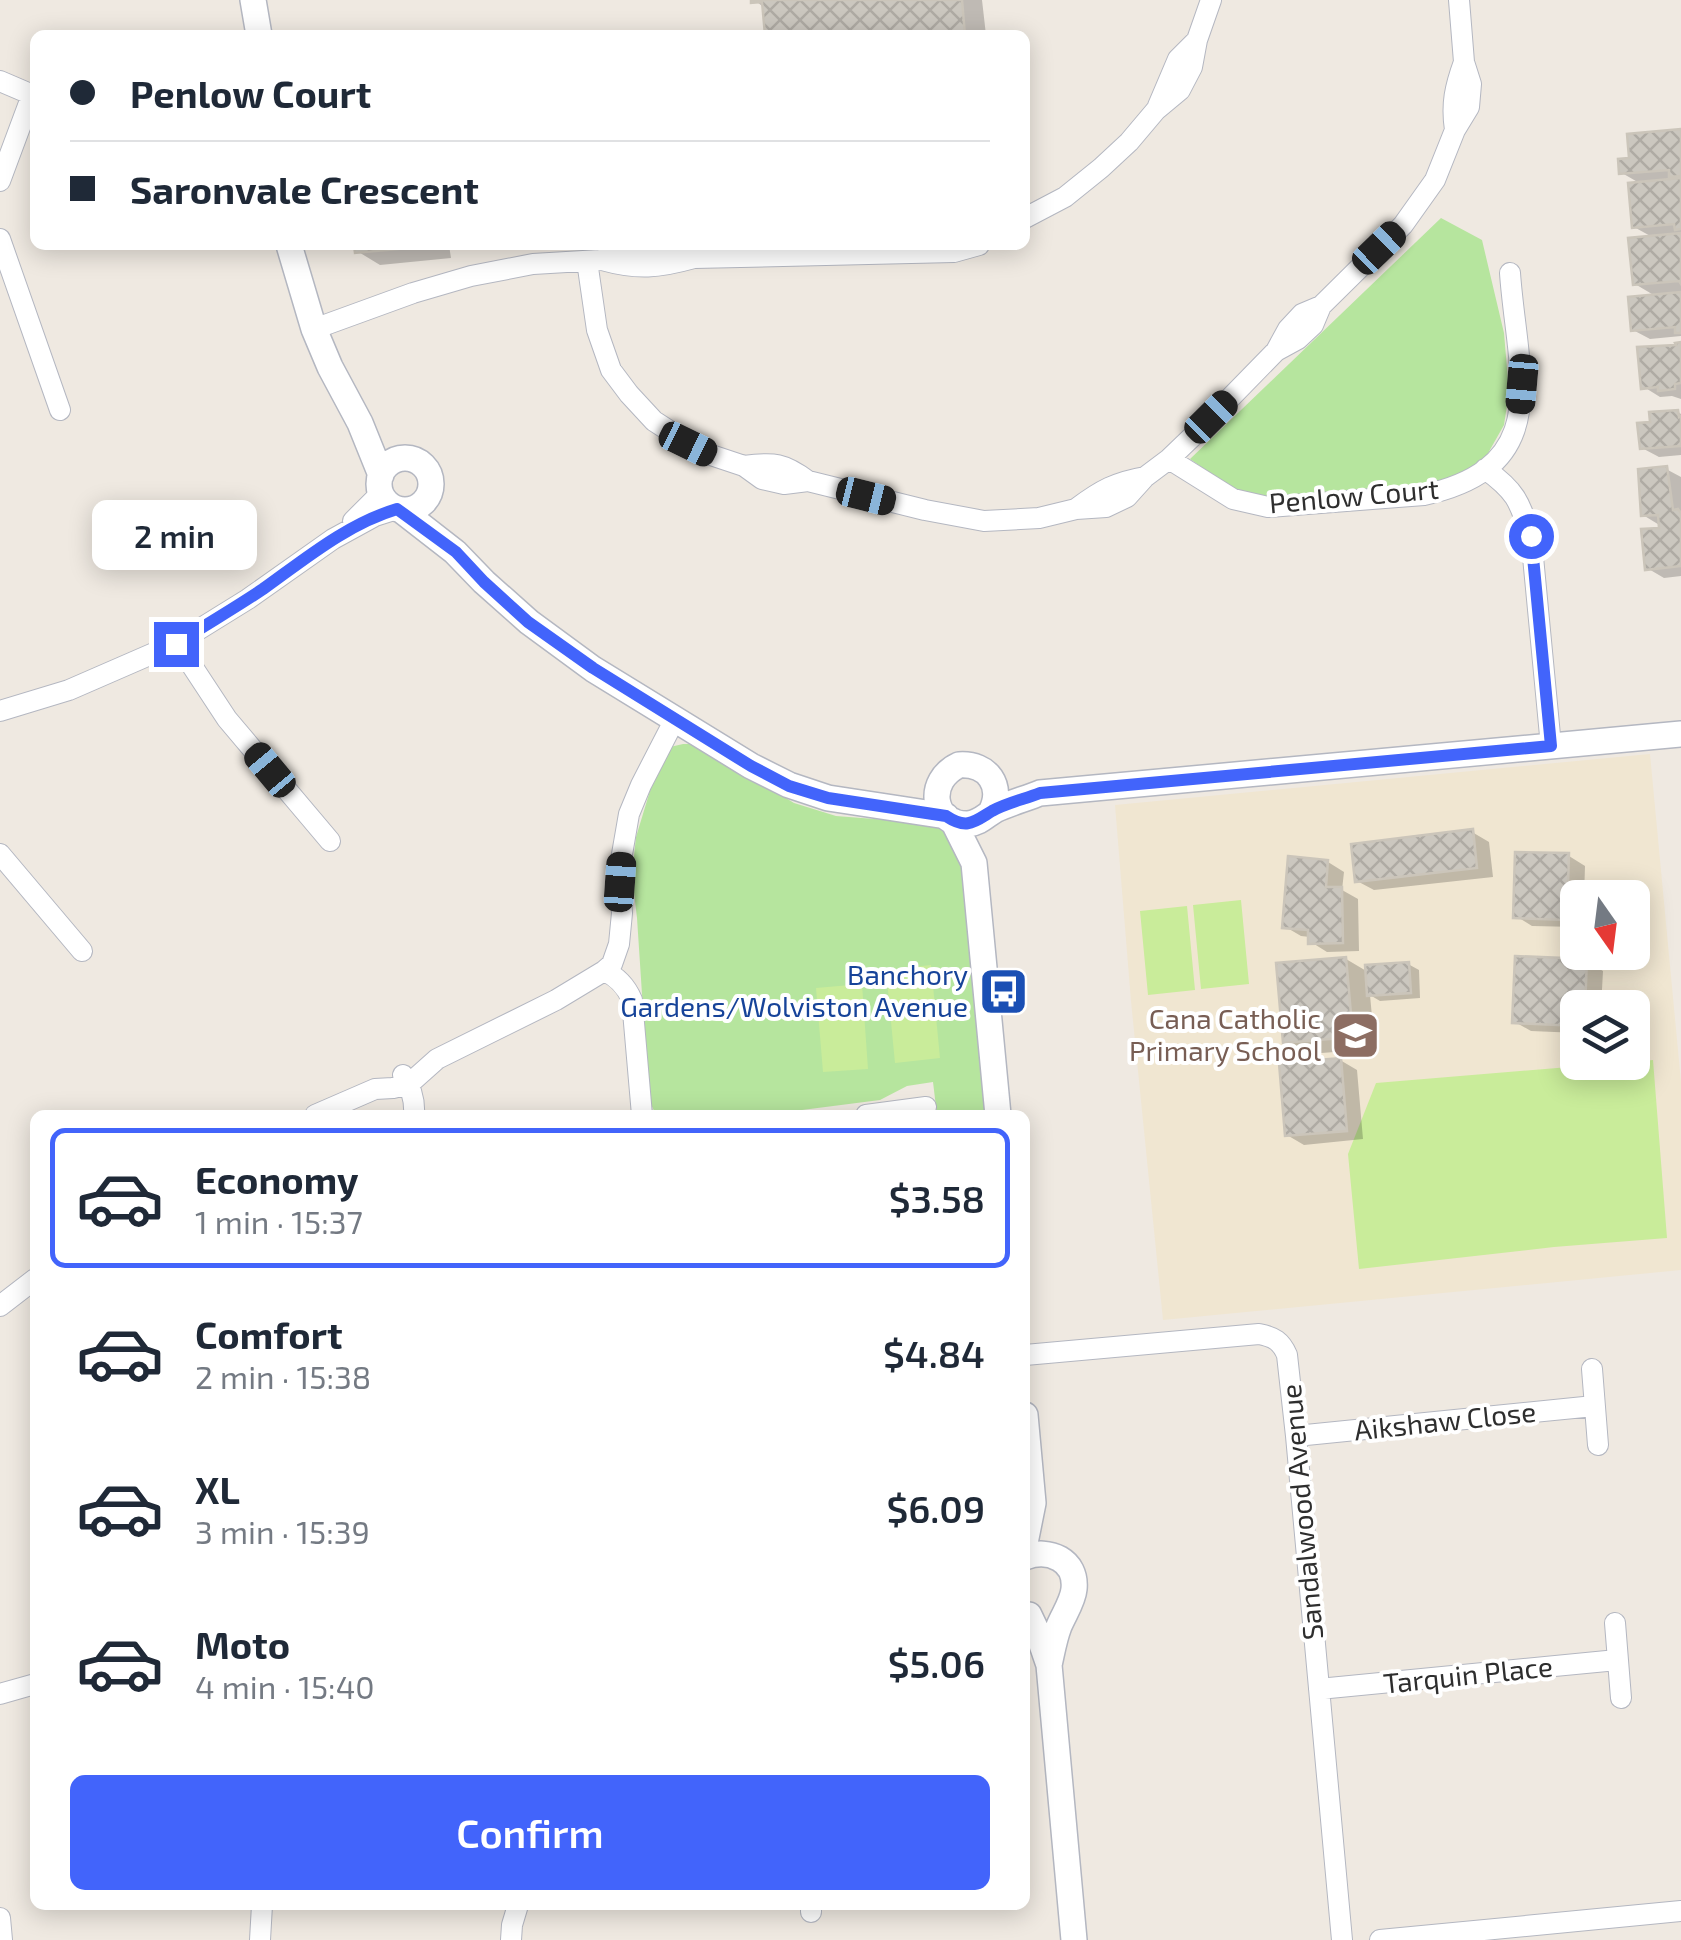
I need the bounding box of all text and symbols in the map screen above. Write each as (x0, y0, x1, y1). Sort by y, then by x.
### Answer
text: Penlow Court (130, 70, 371, 116)
text: Saronvale Crescent (130, 166, 479, 212)
car (1347, 216, 1411, 280)
car (1504, 353, 1540, 415)
car (1179, 385, 1243, 449)
car (654, 417, 722, 471)
street label: Penlow Court (1268, 471, 1440, 519)
car (833, 474, 899, 518)
callout: 2 min (94, 499, 258, 569)
route start (1509, 514, 1554, 559)
text: 2 min (134, 516, 215, 554)
route end (154, 622, 199, 667)
car (239, 737, 301, 803)
car (603, 851, 637, 913)
north arrow (1560, 880, 1650, 970)
map controls (1560, 880, 1650, 1080)
place label: Banchory Gardens/Wolviston Avenue (620, 957, 968, 1023)
bus stop icon: Banchory Gardens/Wolviston Avenue (977, 965, 1029, 1017)
button: layers (1560, 990, 1650, 1080)
place label: Cana Catholic Primary School (1129, 1001, 1322, 1067)
school or university icon: Cana Catholic Primary School (1330, 1009, 1382, 1061)
icon: car (75, 1153, 165, 1243)
text: Economy (195, 1156, 359, 1202)
text: $3.58 (889, 1175, 985, 1221)
text: 1 min · 15:37 (195, 1202, 363, 1240)
icon: car (75, 1308, 165, 1398)
text: Comfort (195, 1311, 343, 1357)
text: $4.84 (883, 1330, 985, 1376)
text: 2 min · 15:38 (195, 1357, 371, 1395)
street label: Sandalwood Avenue (1273, 1383, 1329, 1642)
street label: Aikshaw Close (1352, 1394, 1538, 1446)
icon: car (75, 1463, 165, 1553)
text: XL (195, 1466, 240, 1512)
text: $6.09 (886, 1485, 985, 1531)
text: 3 min · 15:39 (195, 1512, 370, 1550)
icon: car (75, 1618, 165, 1708)
text: Moto (195, 1621, 290, 1667)
text: $5.06 (888, 1640, 985, 1686)
street label: Tarquin Place (1382, 1648, 1554, 1700)
text: 4 min · 15:40 (195, 1667, 375, 1705)
button: Confirm (70, 1775, 990, 1890)

